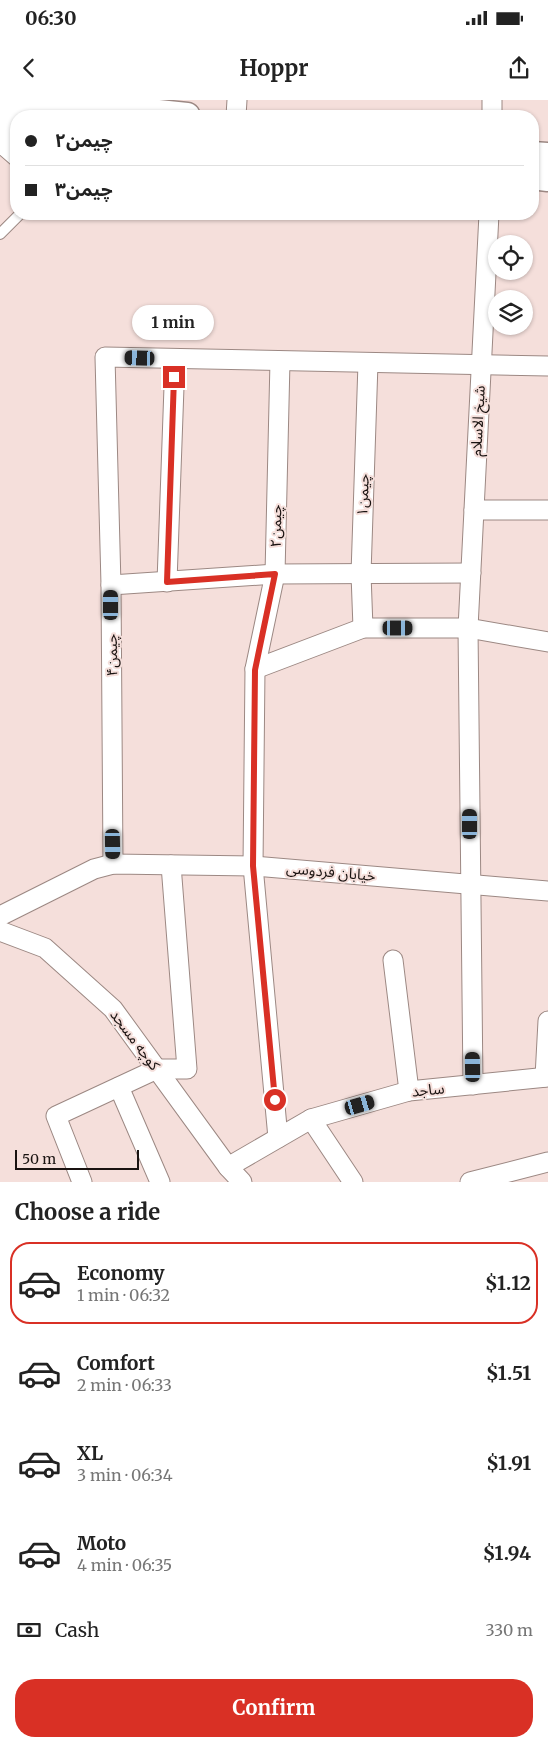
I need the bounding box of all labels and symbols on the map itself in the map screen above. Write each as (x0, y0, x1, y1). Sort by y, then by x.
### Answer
callout: 1 min (133, 304, 215, 340)
car (124, 350, 155, 366)
route end (163, 366, 185, 388)
street label: شیخ الاسلام (466, 385, 492, 457)
street label: چیمن۱ (352, 473, 374, 517)
street label: چیمن۲ (266, 504, 286, 548)
car (103, 590, 118, 620)
car (383, 621, 413, 636)
street label: چیمن۴ (102, 633, 122, 676)
car (462, 809, 477, 839)
car (105, 829, 120, 859)
street label: خیابان فردوسی (285, 858, 377, 885)
street label: کوچه مسجد (106, 1006, 165, 1075)
car (465, 1052, 480, 1082)
street label: ساجد (411, 1078, 446, 1101)
route start (264, 1089, 286, 1111)
car (343, 1094, 376, 1116)
scale bar (15, 1147, 139, 1170)

